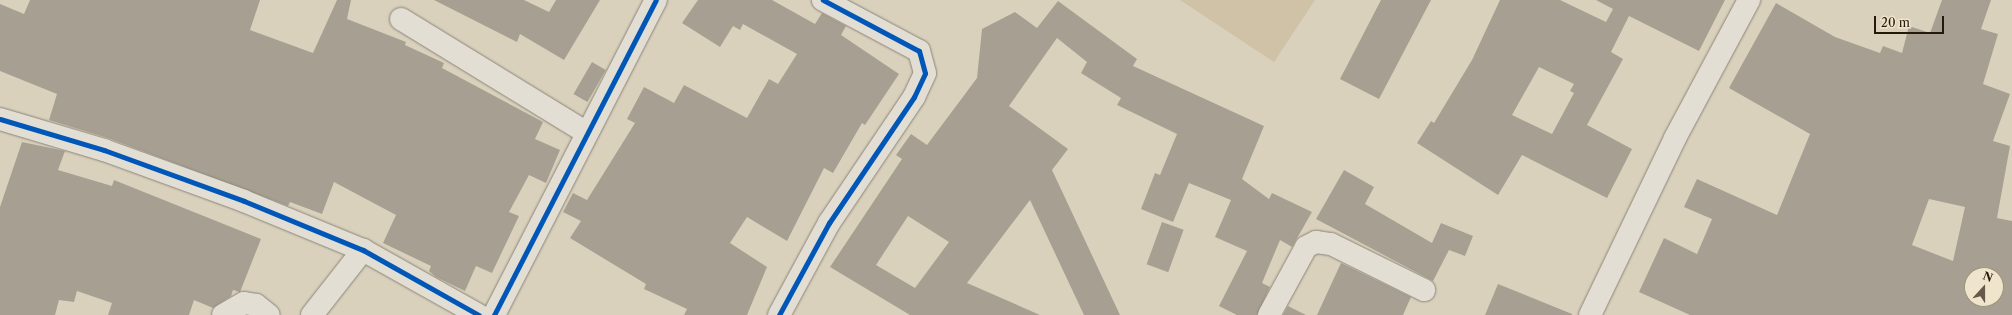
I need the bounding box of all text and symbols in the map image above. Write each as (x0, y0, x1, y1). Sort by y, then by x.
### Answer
scale bar (1876, 8, 1946, 34)
text: 20 m (1881, 15, 1910, 30)
north arrow (1964, 267, 2004, 307)
text: N (1981, 268, 1995, 285)

